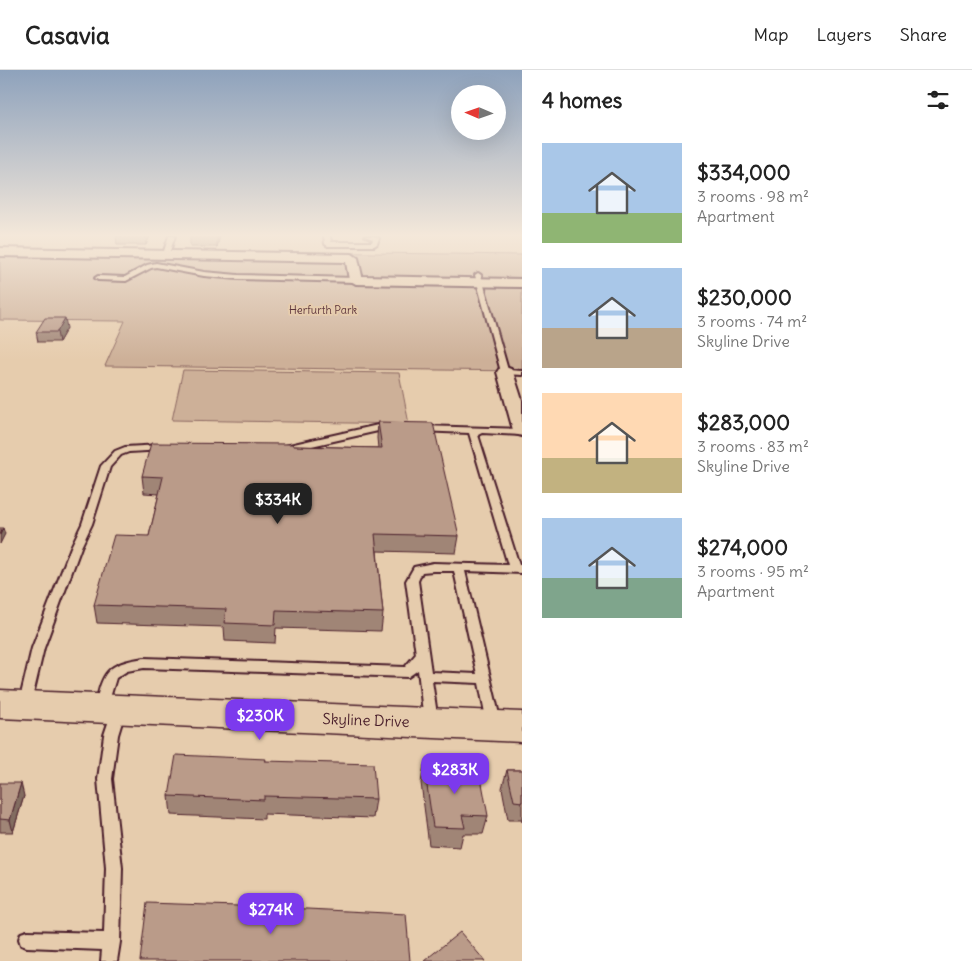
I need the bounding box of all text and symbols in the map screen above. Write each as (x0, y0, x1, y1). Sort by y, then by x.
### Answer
text: Casavia (25, 20, 110, 50)
text: Map (753, 23, 788, 46)
text: Layers (816, 23, 872, 46)
text: Share (900, 23, 947, 46)
north arrow (451, 85, 506, 140)
map controls (451, 85, 506, 140)
icon: filters (924, 86, 952, 114)
text: 4 homes (542, 87, 622, 114)
text: $334,000 (697, 159, 791, 186)
icon: home (582, 163, 642, 223)
text: 3 rooms · 98 m² (697, 186, 809, 206)
text: Apartment (697, 206, 775, 226)
text: $230,000 (697, 284, 792, 311)
icon: home (582, 288, 642, 348)
park label: Herfurth Park (289, 303, 357, 317)
text: 3 rooms · 74 m² (697, 311, 807, 331)
text: Skyline Drive (697, 331, 790, 351)
text: $283,000 (697, 409, 790, 436)
icon: home (582, 413, 642, 473)
text: 3 rooms · 83 m² (697, 436, 809, 456)
text: Skyline Drive (697, 456, 790, 476)
pin: $334K (243, 482, 313, 525)
text: $334K (255, 489, 301, 509)
text: $274,000 (697, 534, 788, 561)
icon: home (582, 538, 642, 598)
text: 3 rooms · 95 m² (697, 561, 809, 581)
text: Apartment (697, 581, 775, 601)
pin: $230K (225, 698, 295, 741)
text: $230K (236, 705, 284, 725)
street label: Skyline Drive (322, 709, 410, 731)
pin: $283K (420, 752, 490, 795)
text: $283K (432, 759, 478, 779)
pin: $274K (236, 892, 306, 935)
text: $274K (249, 899, 293, 919)

